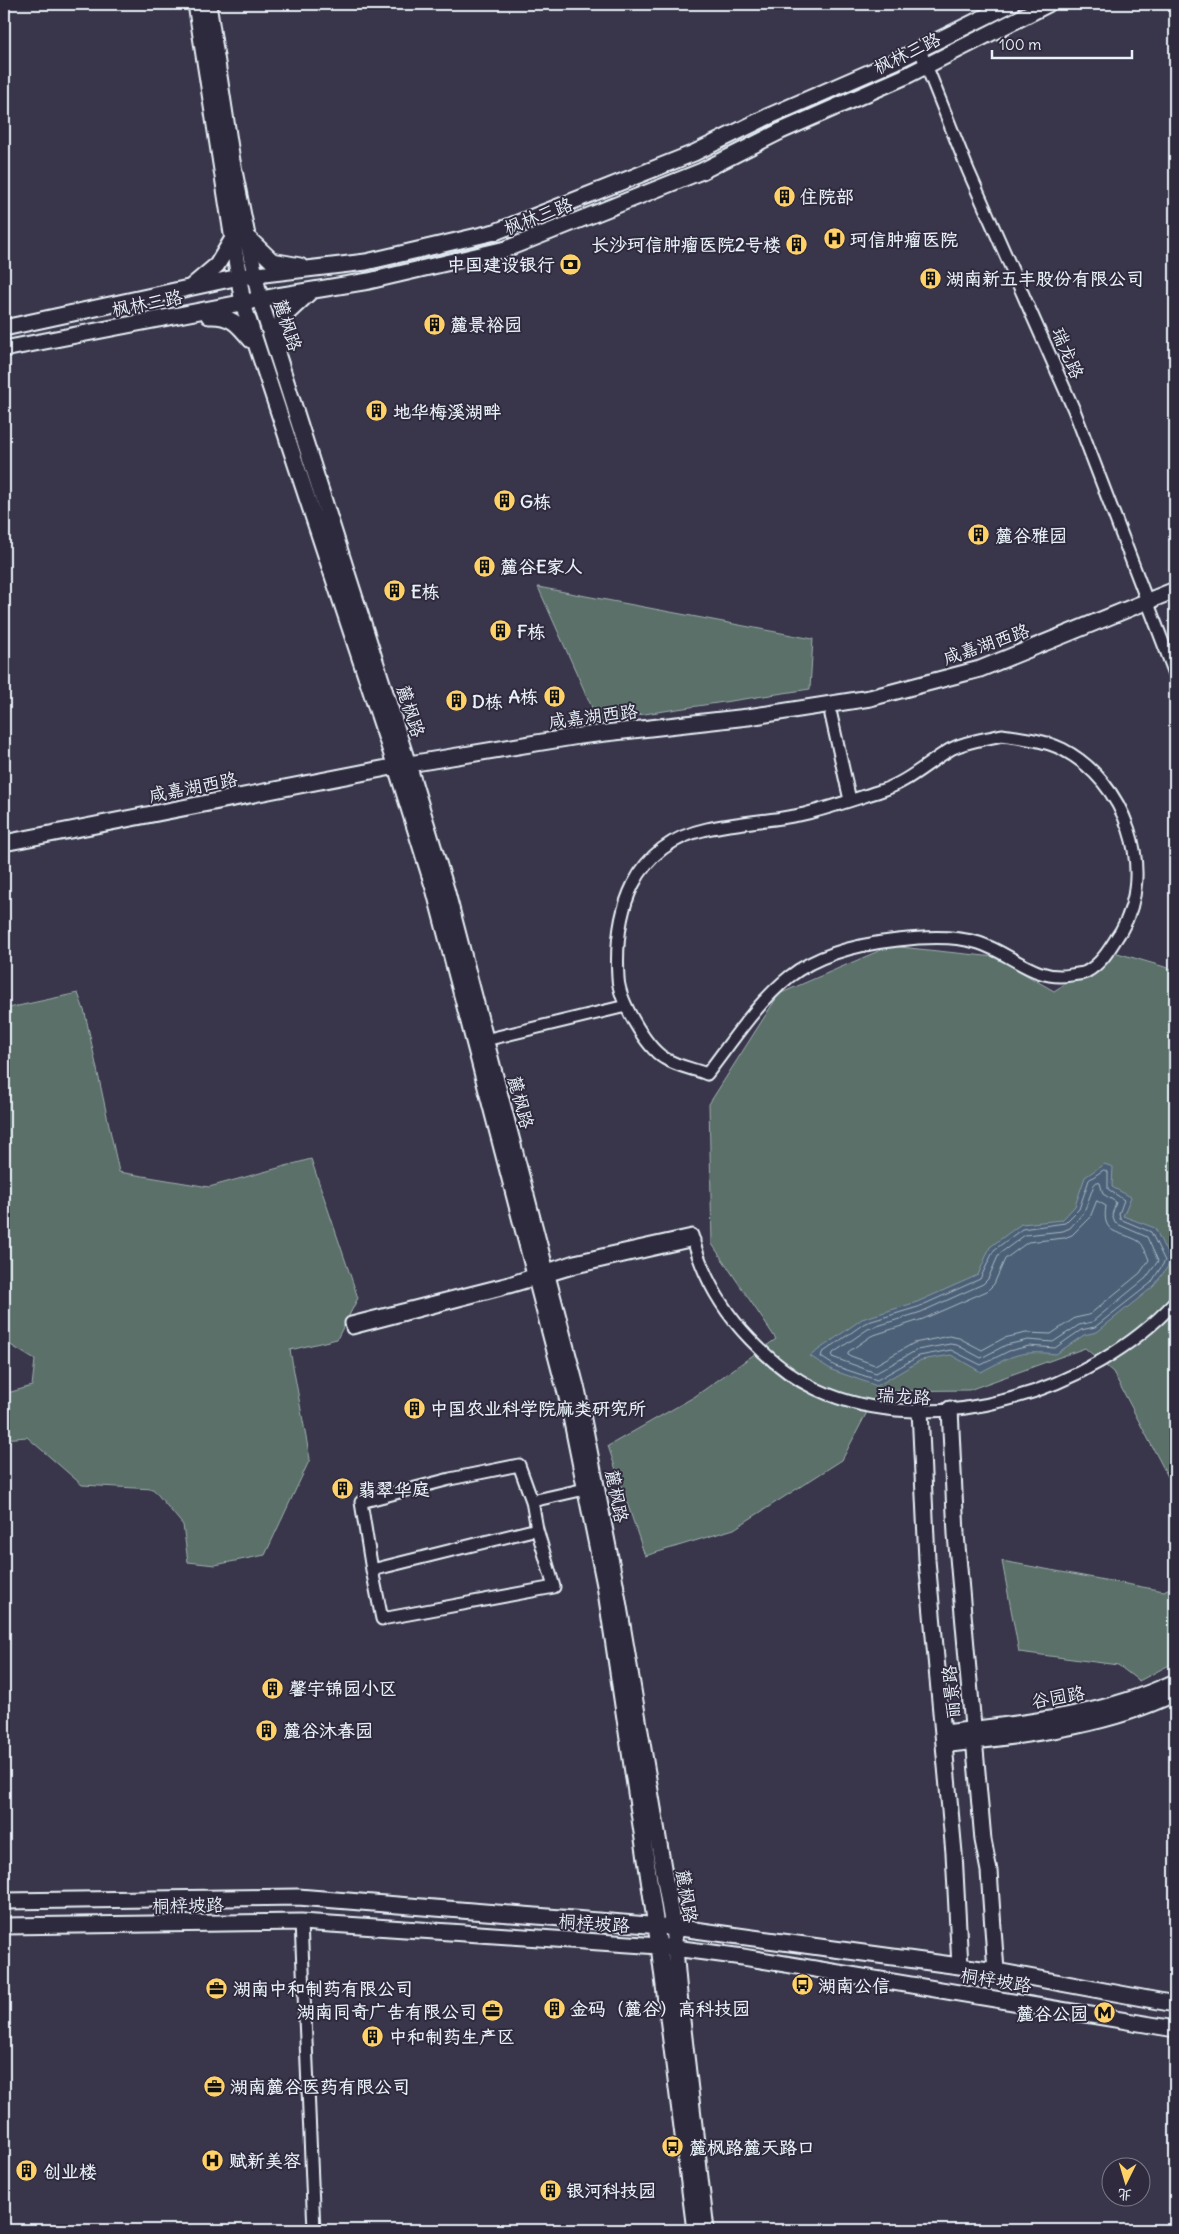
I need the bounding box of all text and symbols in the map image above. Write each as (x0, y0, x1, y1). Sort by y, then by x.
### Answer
street label: 枫林三路 (870, 27, 944, 79)
scale bar (992, 28, 1132, 60)
text: 100 m (999, 35, 1041, 54)
building icon: 住院部 (772, 184, 796, 208)
place label: 住院部 (800, 185, 854, 208)
street label: 枫林三路 (500, 192, 576, 240)
hospital icon: 珂信肿瘤医院 (822, 227, 846, 251)
place label: 珂信肿瘤医院 (850, 228, 958, 251)
building icon: 长沙珂信肿瘤医院2号楼 (785, 232, 809, 256)
place label: 长沙珂信肿瘤医院2号楼 (591, 233, 781, 256)
bank icon: 中国建设银行 (559, 252, 583, 276)
place label: 中国建设银行 (447, 253, 555, 276)
building icon: 湖南新五丰股份有限公司 (918, 266, 942, 290)
place label: 湖南新五丰股份有限公司 (946, 267, 1144, 290)
street label: 枫林三路 (109, 285, 185, 321)
street label: 麓枫路 (269, 296, 307, 354)
building icon: 麓景裕园 (422, 312, 446, 336)
place label: 麓景裕园 (450, 313, 522, 336)
street label: 瑞龙路 (1047, 324, 1089, 382)
building icon: 地华梅溪湖畔 (365, 399, 389, 423)
place label: 地华梅溪湖畔 (393, 400, 501, 423)
building icon: G栋 (492, 489, 516, 513)
place label: G栋 (520, 490, 551, 513)
building icon: 麓谷雅园 (967, 523, 991, 547)
place label: 麓谷雅园 (995, 524, 1067, 547)
building icon: 麓谷E家人 (472, 554, 496, 578)
place label: 麓谷E家人 (500, 555, 583, 578)
building icon: E栋 (383, 579, 407, 603)
place label: E栋 (411, 580, 440, 603)
street label: 咸嘉湖西路 (940, 618, 1032, 670)
building icon: F栋 (489, 619, 513, 643)
place label: F栋 (517, 620, 545, 643)
street label: 麓枫路 (392, 682, 430, 740)
building icon: A栋 (542, 684, 566, 708)
place label: A栋 (508, 685, 538, 708)
building icon: D栋 (444, 689, 468, 713)
place label: D栋 (472, 690, 503, 713)
street label: 咸嘉湖西路 (547, 699, 639, 733)
street label: 咸嘉湖西路 (147, 767, 239, 807)
street label: 麓枫路 (503, 1073, 539, 1131)
street label: 瑞龙路 (876, 1383, 932, 1409)
building icon: 中国农业科学院麻类研究所 (402, 1396, 426, 1420)
place label: 中国农业科学院麻类研究所 (430, 1397, 646, 1420)
street label: 麓枫路 (601, 1467, 633, 1525)
building icon: 翡翠华庭 (330, 1477, 354, 1501)
place label: 翡翠华庭 (358, 1478, 430, 1501)
street label: 丽景路 (937, 1664, 965, 1720)
building icon: 馨宇锦园小区 (261, 1676, 285, 1700)
place label: 馨宇锦园小区 (289, 1677, 397, 1700)
street label: 谷园路 (1029, 1681, 1087, 1713)
building icon: 麓谷沐春园 (255, 1718, 279, 1742)
place label: 麓谷沐春园 (283, 1719, 373, 1742)
street label: 麓枫路 (671, 1868, 703, 1924)
street label: 桐梓坡路 (152, 1893, 224, 1917)
street label: 桐梓坡路 (557, 1909, 631, 1937)
street label: 桐梓坡路 (959, 1963, 1033, 1997)
bus stop icon: 湖南公信 (790, 1973, 814, 1997)
place label: 湖南公信 (818, 1974, 890, 1997)
office icon: 湖南中和制药有限公司 (205, 1976, 229, 2000)
place label: 湖南中和制药有限公司 (233, 1977, 413, 2000)
building icon: 金码（麓谷）高科技园 (542, 1996, 566, 2020)
place label: 金码（麓谷）高科技园 (570, 1997, 750, 2020)
office icon: 湖南同奇广告有限公司 (481, 1999, 505, 2023)
place label: 湖南同奇广告有限公司 (297, 2000, 477, 2023)
metro station icon: 麓谷公园 (1092, 2001, 1116, 2025)
place label: 麓谷公园 (1016, 2002, 1088, 2025)
building icon: 中和制药生产区 (361, 2024, 385, 2048)
place label: 中和制药生产区 (389, 2025, 515, 2048)
office icon: 湖南麓谷医药有限公司 (202, 2074, 226, 2098)
place label: 湖南麓谷医药有限公司 (230, 2075, 410, 2098)
bus stop icon: 麓枫路麓天路口 (661, 2135, 685, 2159)
place label: 麓枫路麓天路口 (689, 2136, 815, 2159)
hospital icon: 赋新美容 (201, 2148, 225, 2172)
place label: 赋新美容 (229, 2149, 301, 2172)
north arrow (1102, 2156, 1152, 2206)
building icon: 创业楼 (15, 2159, 39, 2183)
place label: 创业楼 (43, 2160, 97, 2183)
building icon: 银河科技园 (538, 2178, 562, 2202)
place label: 银河科技园 (566, 2179, 656, 2202)
text: 北 (1117, 2185, 1133, 2205)

